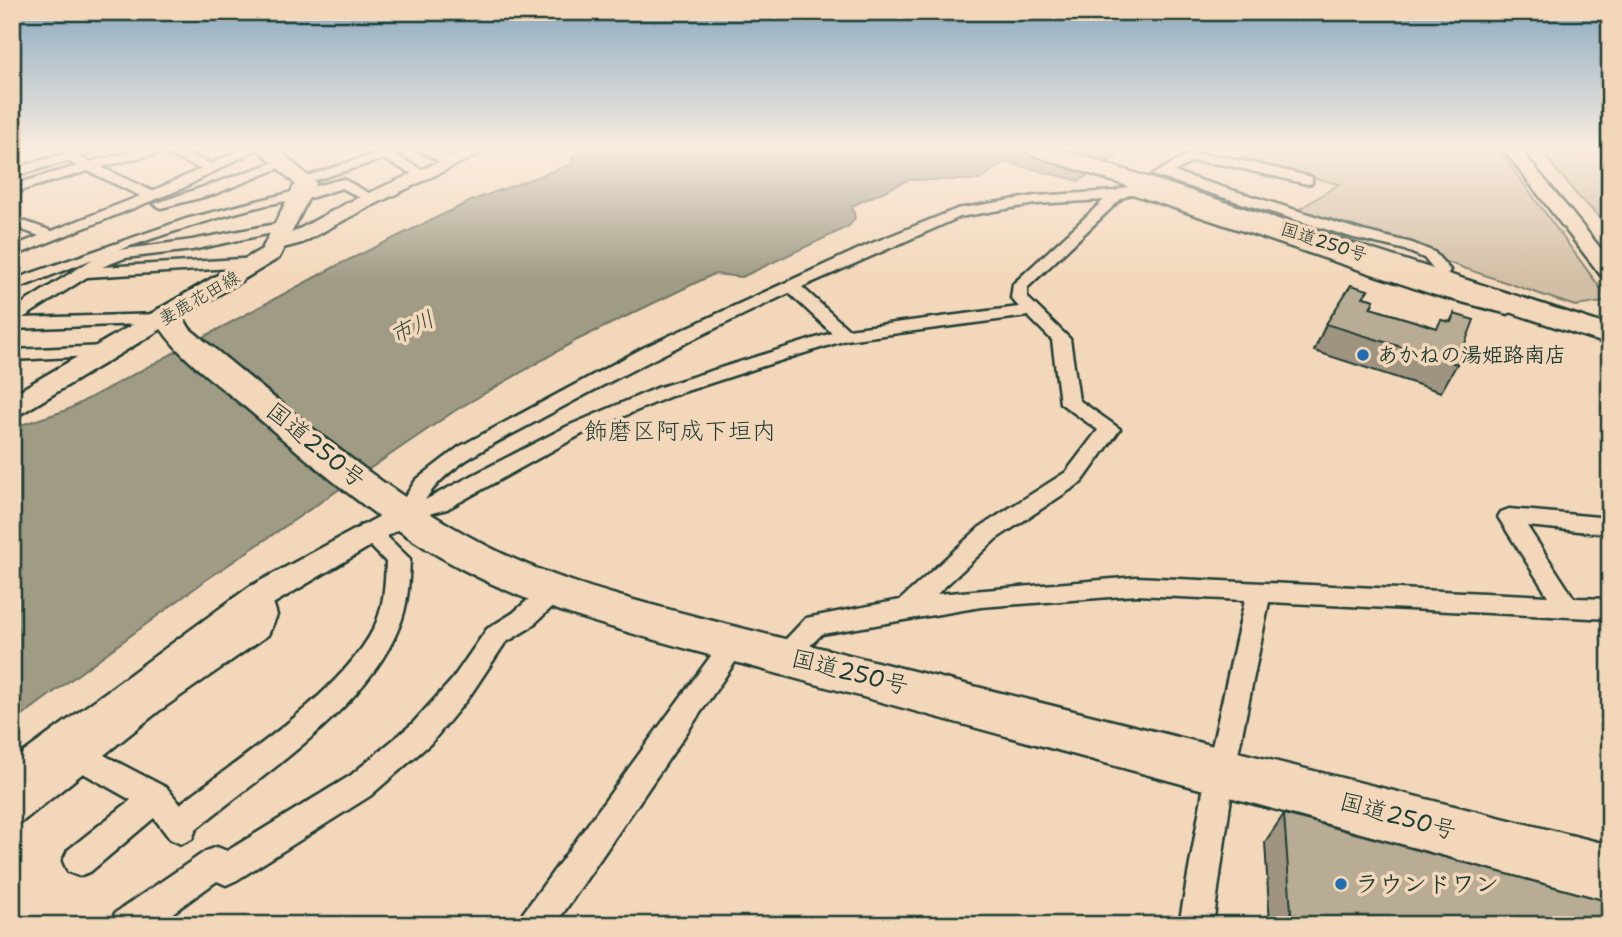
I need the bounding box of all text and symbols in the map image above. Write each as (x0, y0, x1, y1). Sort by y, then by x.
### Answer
street label: 国道250号 (1278, 217, 1370, 267)
street label: 妻鹿花田線 (154, 265, 244, 331)
water label: 市川 (385, 303, 439, 351)
place label: あかねの湯姫路南店 (1377, 341, 1566, 369)
marker: あかねの湯姫路南店 (1355, 347, 1371, 363)
street label: 国道250号 (259, 395, 373, 495)
district label: 飾磨区阿成下垣内 (584, 415, 776, 447)
street label: 国道250号 (788, 642, 912, 702)
street label: 国道250号 (1336, 785, 1460, 847)
place label: ラウンドワン (1355, 868, 1499, 900)
marker: ラウンドワン (1333, 876, 1349, 892)

